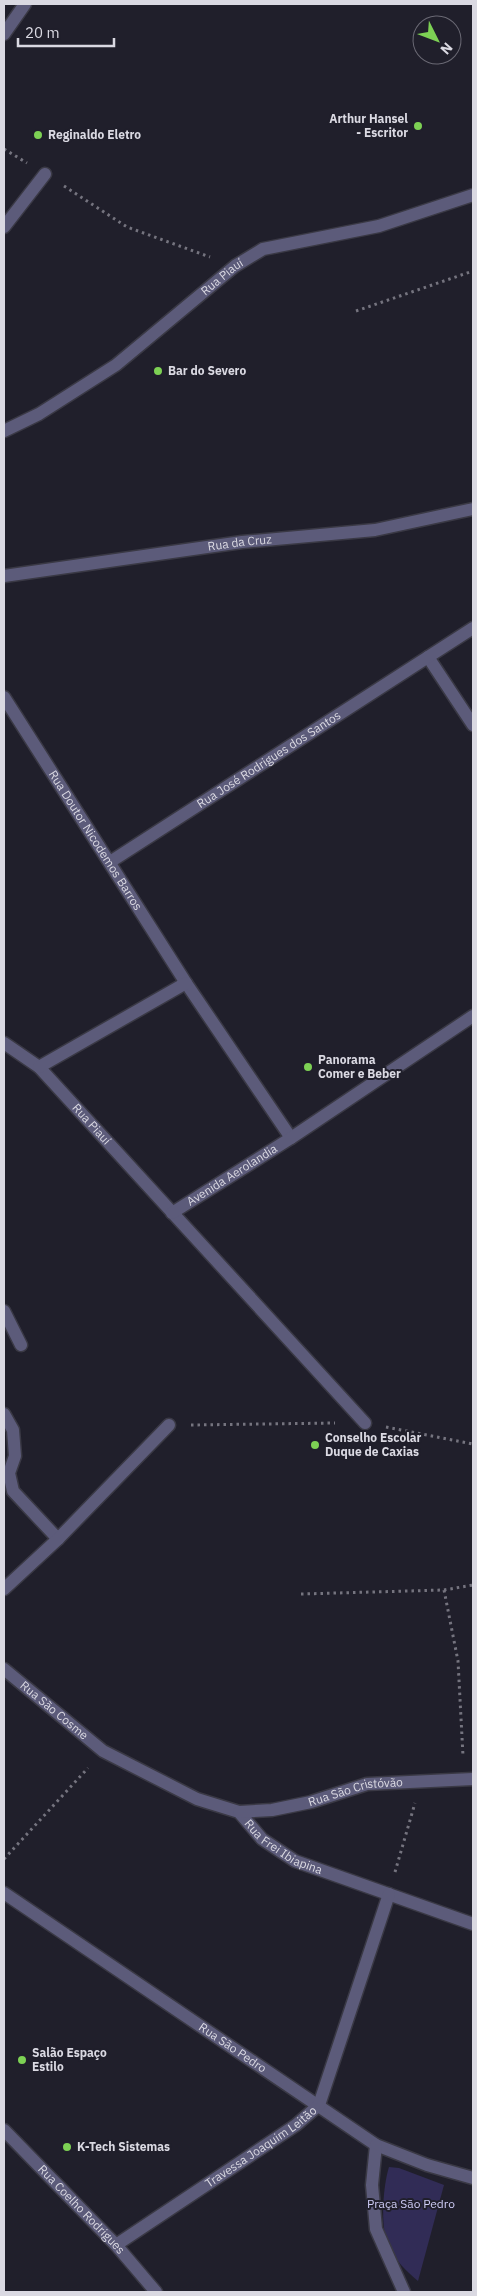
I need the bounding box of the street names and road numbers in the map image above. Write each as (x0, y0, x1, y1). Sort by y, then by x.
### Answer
street label: Rua Piauí (197, 255, 246, 298)
street label: Rua da Cruz (207, 531, 273, 554)
street label: Rua José Rodrigues dos Santos (194, 707, 344, 811)
street label: Rua Doutor Nicodemos Barros (46, 767, 146, 913)
street label: Rua Piauí (69, 1100, 114, 1147)
street label: Avenida Aerolandia (184, 1140, 280, 1209)
street label: Rua São Cosme (17, 1678, 92, 1743)
street label: Rua São Cristóvão (306, 1774, 403, 1809)
street label: Rua Frei Ibiapina (242, 1816, 325, 1877)
street label: Rua São Pedro (196, 2019, 270, 2076)
street label: Travessa Joaquim Leitão (202, 2102, 320, 2191)
street label: Rua Coelho Rodrigues (35, 2162, 128, 2257)

